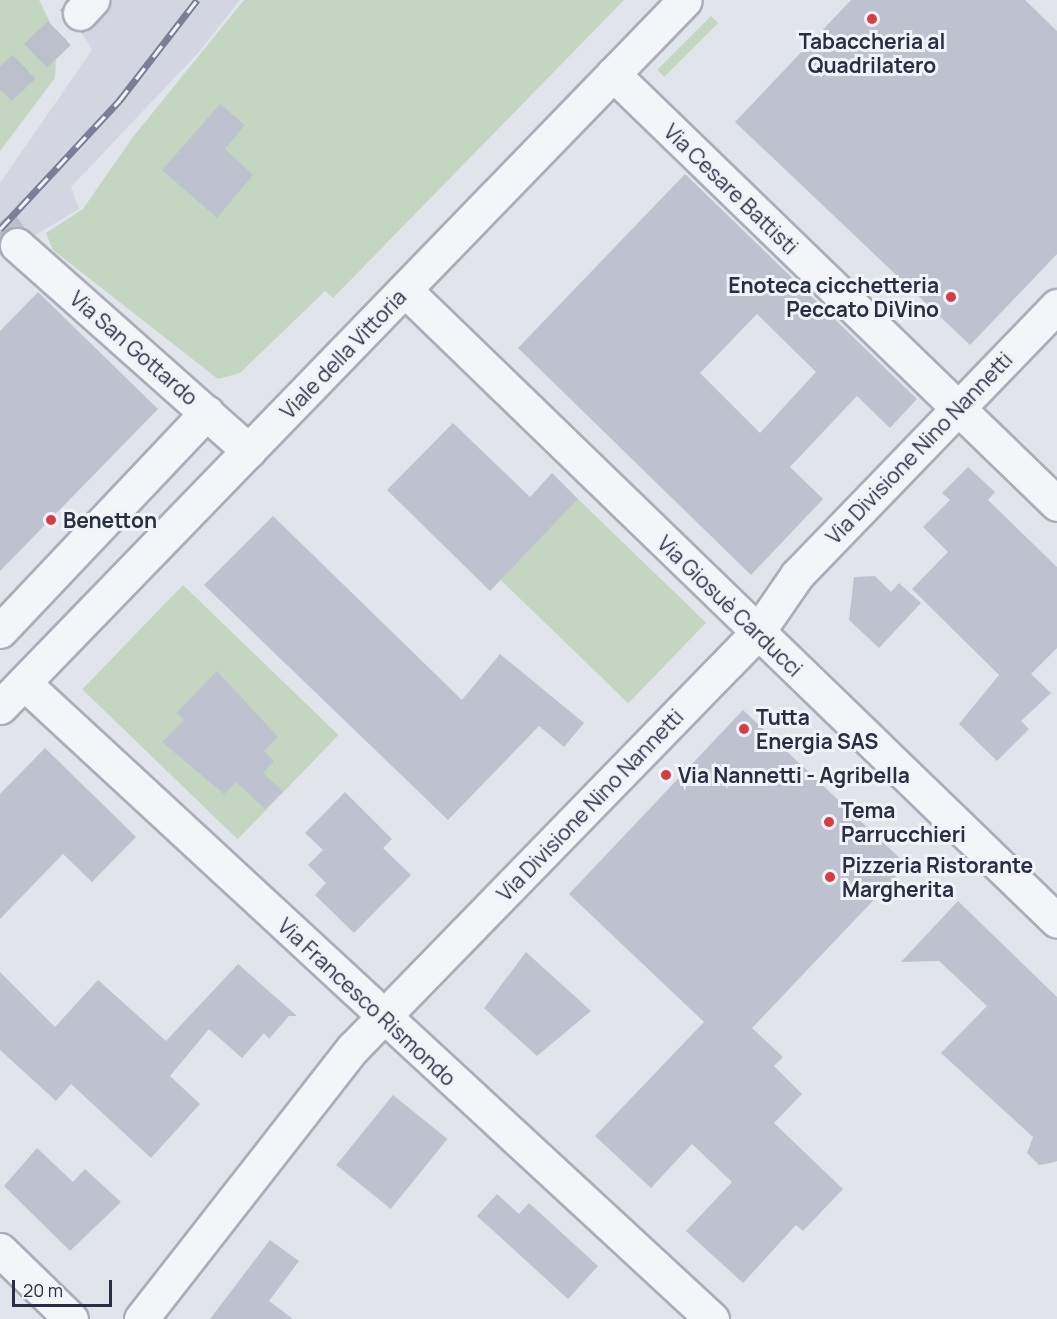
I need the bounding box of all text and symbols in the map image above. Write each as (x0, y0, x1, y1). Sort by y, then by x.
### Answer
marker: Tabaccheria al Quadrilatero (865, 12, 879, 26)
place label: Tabaccheria al Quadrilatero (799, 28, 945, 78)
street label: Via Cesare Battisti (659, 119, 803, 259)
place label: Enoteca cicchetteria Peccato DiVino (728, 272, 939, 322)
street label: Viale della Vittoria (275, 284, 411, 424)
street label: Via San Gottardo (65, 286, 203, 410)
marker: Enoteca cicchetteria Peccato DiVino (944, 290, 958, 304)
street label: Via Divisione Nino Nannetti (821, 347, 1017, 549)
place label: Benetton (63, 507, 157, 533)
marker: Benetton (44, 513, 58, 527)
street label: Via Giosuè Carducci (652, 530, 808, 682)
street label: Via Divisione Nino Nannetti (492, 704, 688, 906)
place label: Tutta Energia SAS (756, 704, 878, 754)
marker: Tutta Energia SAS (737, 722, 751, 736)
place label: Via Nannetti - Agribella (678, 762, 910, 788)
marker: Via Nannetti - Agribella (659, 768, 673, 782)
place label: Tema Parrucchieri (841, 797, 966, 847)
marker: Tema Parrucchieri (822, 815, 836, 829)
place label: Pizzeria Ristorante Margherita (842, 852, 1033, 902)
marker: Pizzeria Ristorante Margherita (823, 870, 837, 884)
street label: Via Francesco Rismondo (273, 913, 461, 1091)
scale bar (15, 1268, 116, 1306)
text: 20 m (23, 1278, 63, 1302)

